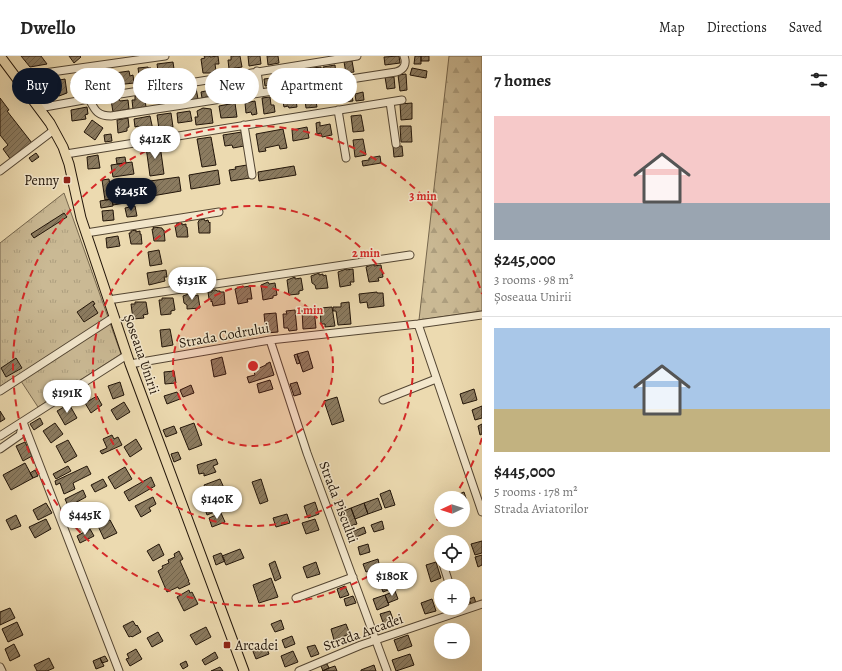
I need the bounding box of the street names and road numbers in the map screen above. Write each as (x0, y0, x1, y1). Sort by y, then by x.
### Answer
street label: Șoseaua Unirii (119, 312, 164, 397)
street label: Strada Codrului (177, 318, 271, 353)
street label: Strada Piscului (314, 459, 363, 546)
street label: Strada Arcadei (321, 609, 406, 656)

